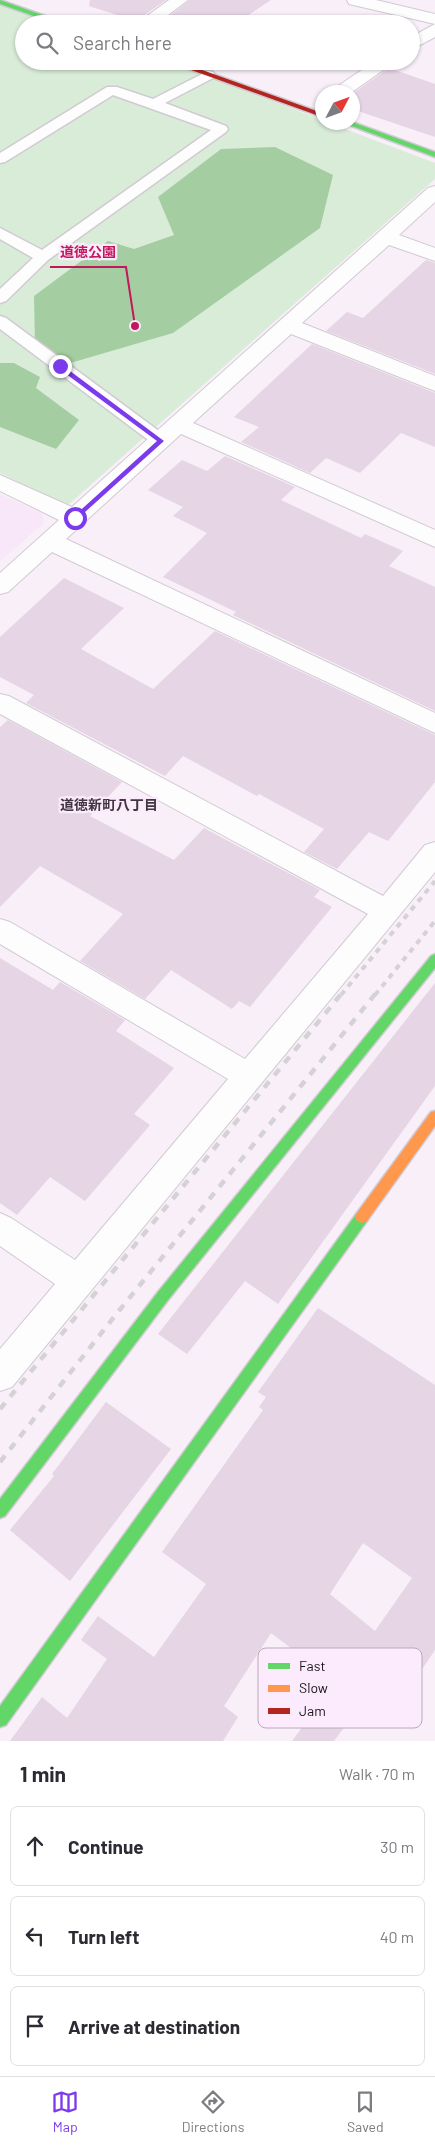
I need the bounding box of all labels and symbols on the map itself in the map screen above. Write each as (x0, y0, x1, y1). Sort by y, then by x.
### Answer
north arrow (315, 85, 360, 130)
callout: 道徳公園 (50, 238, 126, 267)
text: 道徳公園 (60, 243, 116, 260)
route end (49, 355, 72, 378)
route start (64, 507, 87, 530)
district label: 道徳新町八丁目 (60, 796, 158, 813)
legend (258, 1648, 422, 1728)
text: Fast (299, 1657, 325, 1674)
text: Slow (299, 1679, 328, 1696)
text: Jam (299, 1702, 326, 1719)

